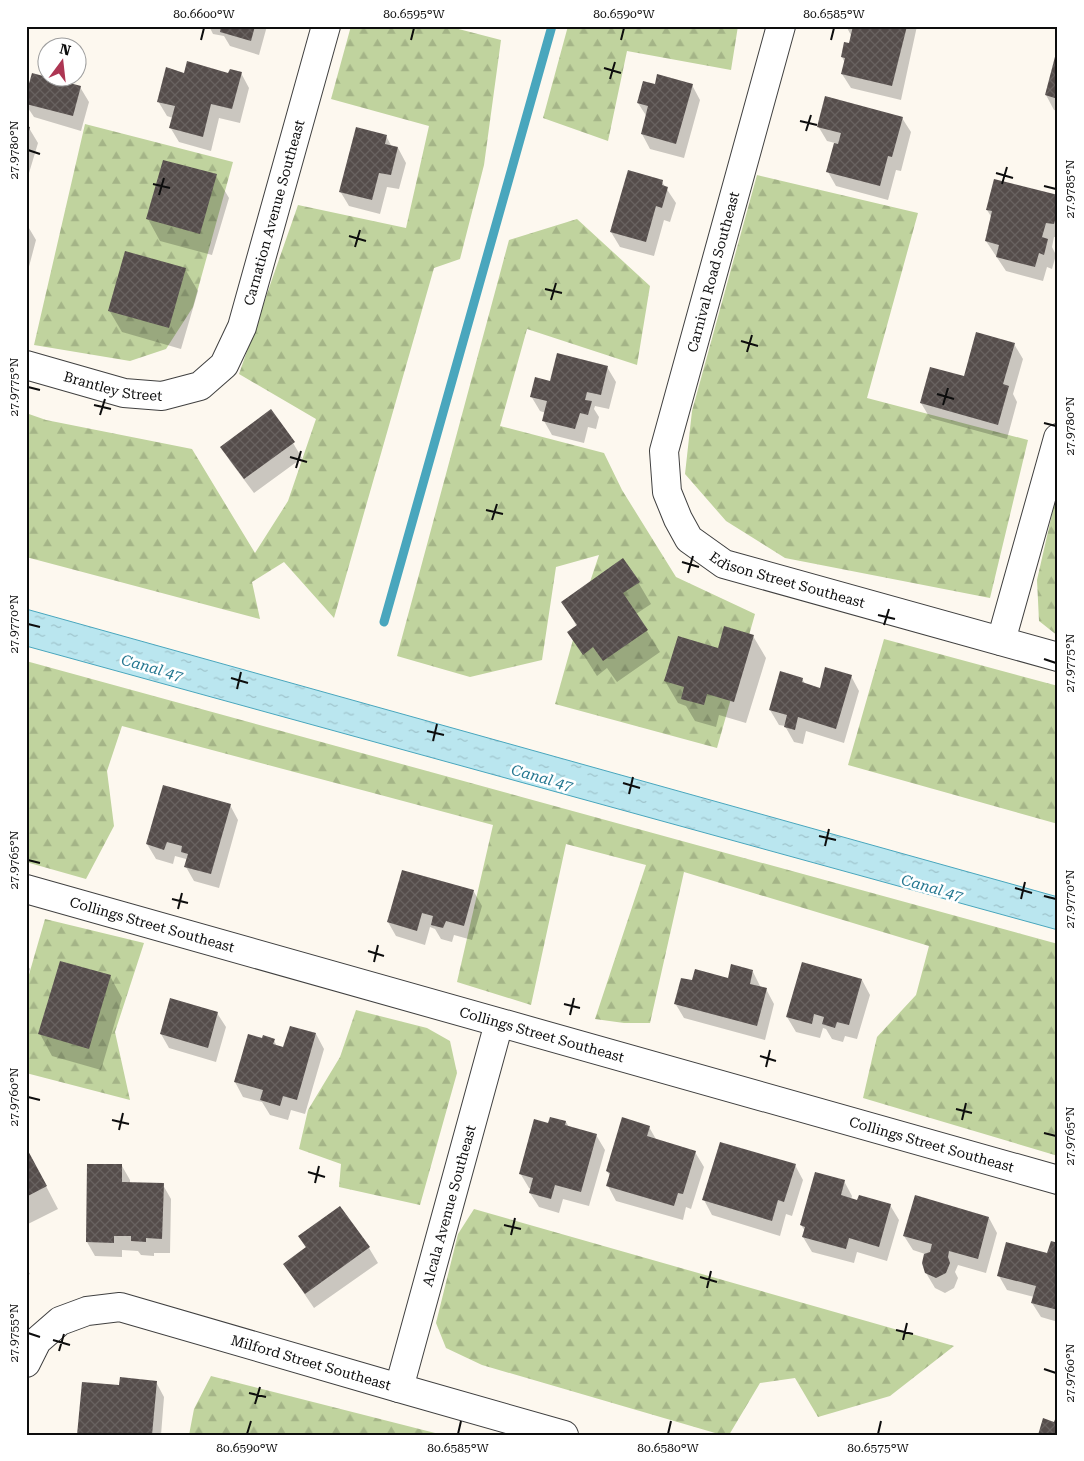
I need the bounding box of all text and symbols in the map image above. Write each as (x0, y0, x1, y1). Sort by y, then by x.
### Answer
text: 80.6600°W (173, 7, 236, 21)
text: 80.6595°W (383, 7, 446, 21)
text: 80.6590°W (593, 7, 656, 21)
text: 80.6585°W (803, 7, 866, 21)
north arrow (38, 38, 88, 88)
text: N (58, 40, 73, 59)
street label: Carnation Avenue Southeast (240, 118, 307, 307)
text: 27.9780°N (7, 120, 21, 179)
text: 27.9785°N (1063, 159, 1077, 218)
street label: Carnival Road Southeast (684, 190, 742, 354)
text: 27.9775°N (7, 357, 21, 416)
street label: Brantley Street (62, 368, 163, 404)
text: 27.9780°N (1063, 396, 1077, 455)
street label: Edison Street Southeast (706, 548, 867, 611)
text: 27.9770°N (7, 594, 21, 653)
text: 27.9775°N (1063, 633, 1077, 692)
water label: Canal 47 (119, 651, 185, 685)
water label: Canal 47 (509, 761, 575, 795)
text: 27.9765°N (7, 830, 21, 889)
text: 27.9770°N (1063, 869, 1077, 928)
water label: Canal 47 (899, 871, 965, 905)
street label: Collings Street Southeast (68, 894, 236, 955)
street label: Collings Street Southeast (458, 1004, 626, 1065)
text: 27.9760°N (7, 1067, 21, 1126)
text: 27.9765°N (1063, 1106, 1077, 1165)
street label: Collings Street Southeast (848, 1114, 1016, 1175)
street label: Alcala Avenue Southeast (419, 1123, 479, 1288)
text: 27.9755°N (7, 1303, 21, 1362)
street label: Milford Street Southeast (229, 1332, 393, 1393)
text: 27.9760°N (1063, 1343, 1077, 1402)
text: 80.6590°W (216, 1441, 279, 1455)
text: 80.6585°W (427, 1441, 490, 1455)
text: 80.6580°W (637, 1441, 700, 1455)
text: 80.6575°W (847, 1441, 910, 1455)

